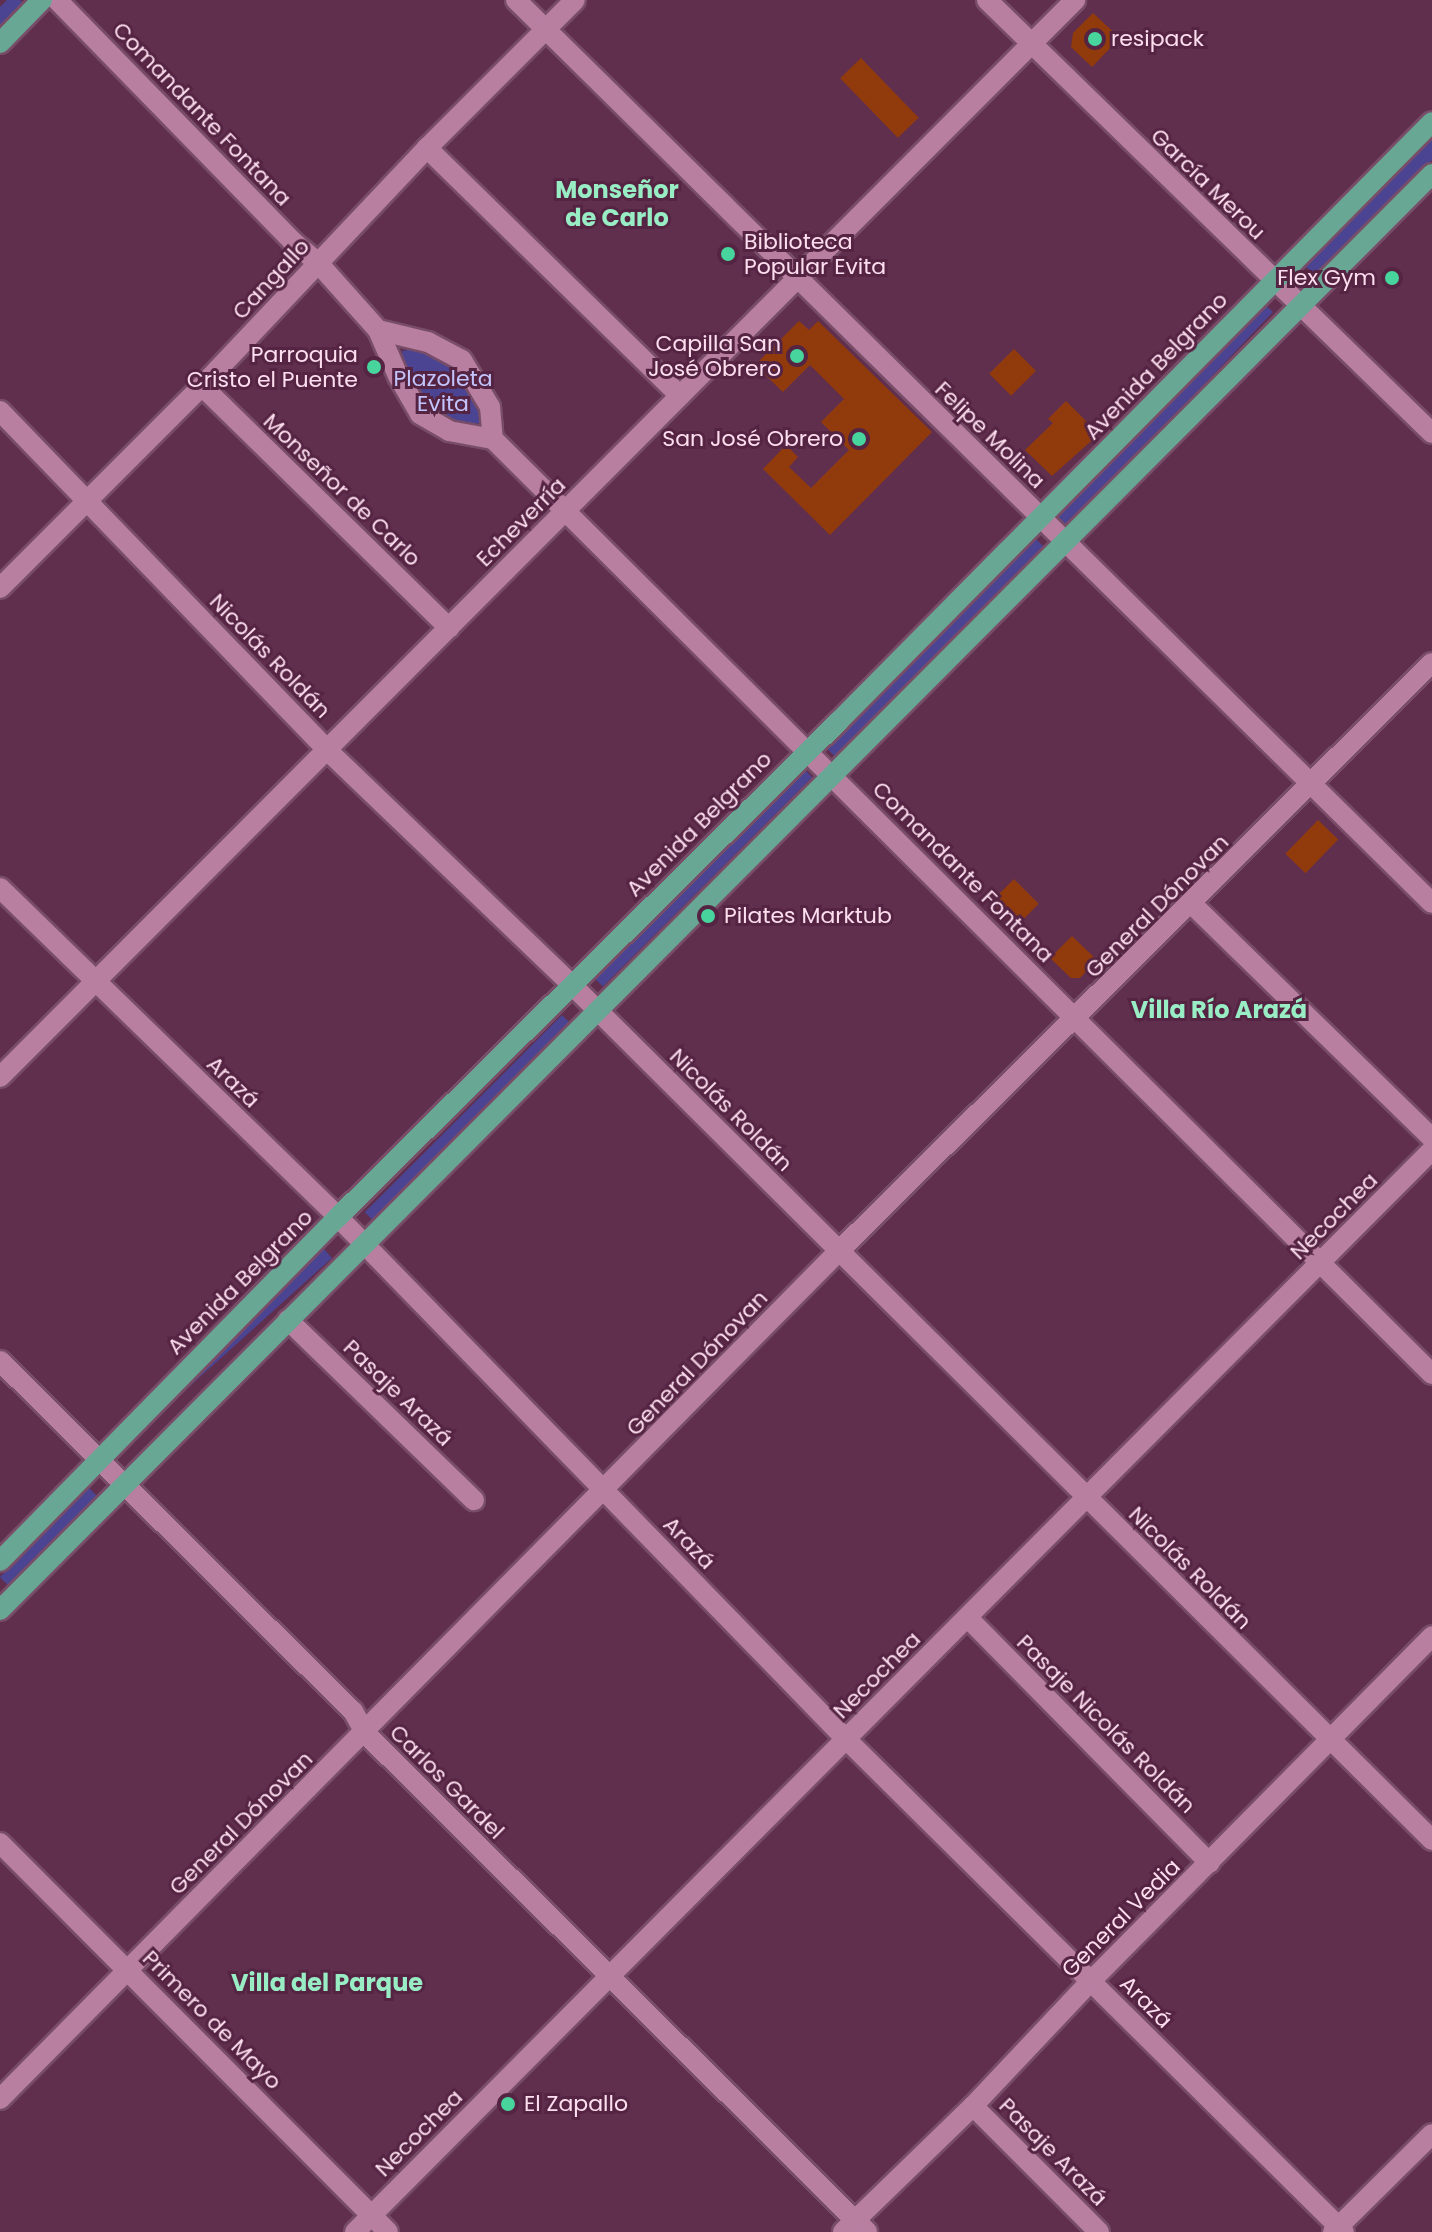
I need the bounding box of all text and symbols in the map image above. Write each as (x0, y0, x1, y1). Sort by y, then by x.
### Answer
street label: Comandante Fontana (107, 17, 297, 211)
place label: resipack (1111, 26, 1204, 52)
marker: resipack (1086, 30, 1104, 48)
street label: García Merou (1145, 123, 1271, 245)
district label: Monseñor de Carlo (555, 176, 679, 232)
place label: Biblioteca Popular Evita (744, 228, 886, 280)
street label: Cangallo (227, 233, 315, 325)
marker: Biblioteca Popular Evita (719, 245, 737, 263)
place label: Flex Gym (1277, 265, 1376, 291)
marker: Flex Gym (1383, 269, 1401, 287)
street label: Avenida Belgrano (1079, 287, 1233, 445)
place label: Capilla San José Obrero (648, 330, 781, 382)
place label: Parroquia Cristo el Puente (187, 341, 358, 392)
marker: Capilla San José Obrero (788, 347, 806, 365)
marker: Parroquia Cristo el Puente (365, 358, 383, 376)
park label: Plazoleta Evita (393, 365, 493, 416)
street label: Felipe Molina (929, 376, 1051, 494)
street label: Monseñor de Carlo (258, 408, 426, 572)
place label: San José Obrero (662, 426, 843, 452)
marker: San José Obrero (850, 430, 868, 448)
street label: Echeverría (471, 472, 571, 572)
street label: Nicolás Roldán (204, 588, 336, 724)
street label: Avenida Belgrano (621, 746, 777, 902)
street label: Comandante Fontana (867, 776, 1059, 968)
street label: General Dónovan (1080, 829, 1234, 983)
place label: Pilates Marktub (724, 903, 892, 929)
marker: Pilates Marktub (699, 907, 717, 925)
district label: Villa Río Arazá (1131, 996, 1307, 1024)
street label: Nicolás Roldán (664, 1043, 798, 1177)
street label: Arazá (201, 1051, 265, 1113)
street label: Necochea (1285, 1167, 1383, 1265)
street label: Avenida Belgrano (162, 1204, 318, 1360)
street label: General Dónovan (621, 1285, 773, 1441)
street label: Pasaje Arazá (338, 1334, 458, 1452)
street label: Nicolás Roldán (1123, 1501, 1257, 1635)
street label: Arazá (658, 1511, 720, 1575)
street label: Necochea (828, 1626, 926, 1724)
street label: Pasaje Nicolás Roldán (1011, 1629, 1201, 1819)
street label: Carlos Gardel (384, 1719, 510, 1845)
street label: General Dónovan (164, 1746, 318, 1900)
street label: General Vedia (1056, 1853, 1186, 1983)
street label: Primero de Mayo (137, 1945, 287, 2095)
district label: Villa del Parque (231, 1969, 423, 1997)
street label: Arazá (1114, 1970, 1178, 2034)
street label: Necochea (370, 2084, 468, 2182)
place label: El Zapallo (524, 2091, 628, 2117)
street label: Pasaje Arazá (994, 2093, 1112, 2211)
marker: El Zapallo (499, 2095, 517, 2113)

